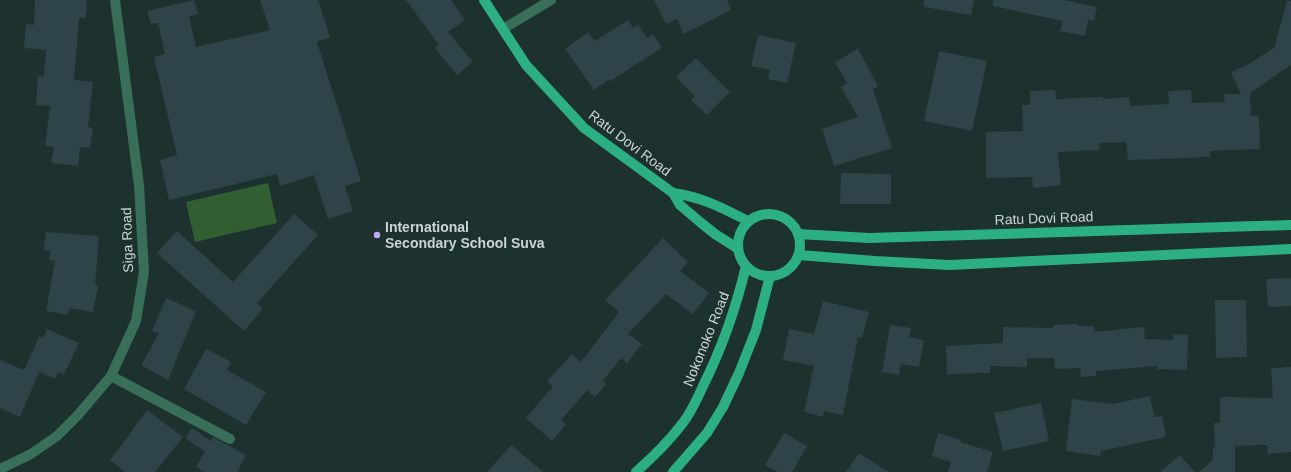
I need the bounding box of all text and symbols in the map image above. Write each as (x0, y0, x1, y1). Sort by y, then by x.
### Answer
street label: Ratu Dovi Road (586, 107, 674, 179)
street label: Siga Road (118, 207, 136, 273)
street label: Ratu Dovi Road (994, 208, 1094, 228)
place label: International Secondary School Suva (385, 219, 545, 251)
marker: International Secondary School Suva (372, 230, 382, 240)
street label: Nokonoko Road (680, 289, 732, 389)

